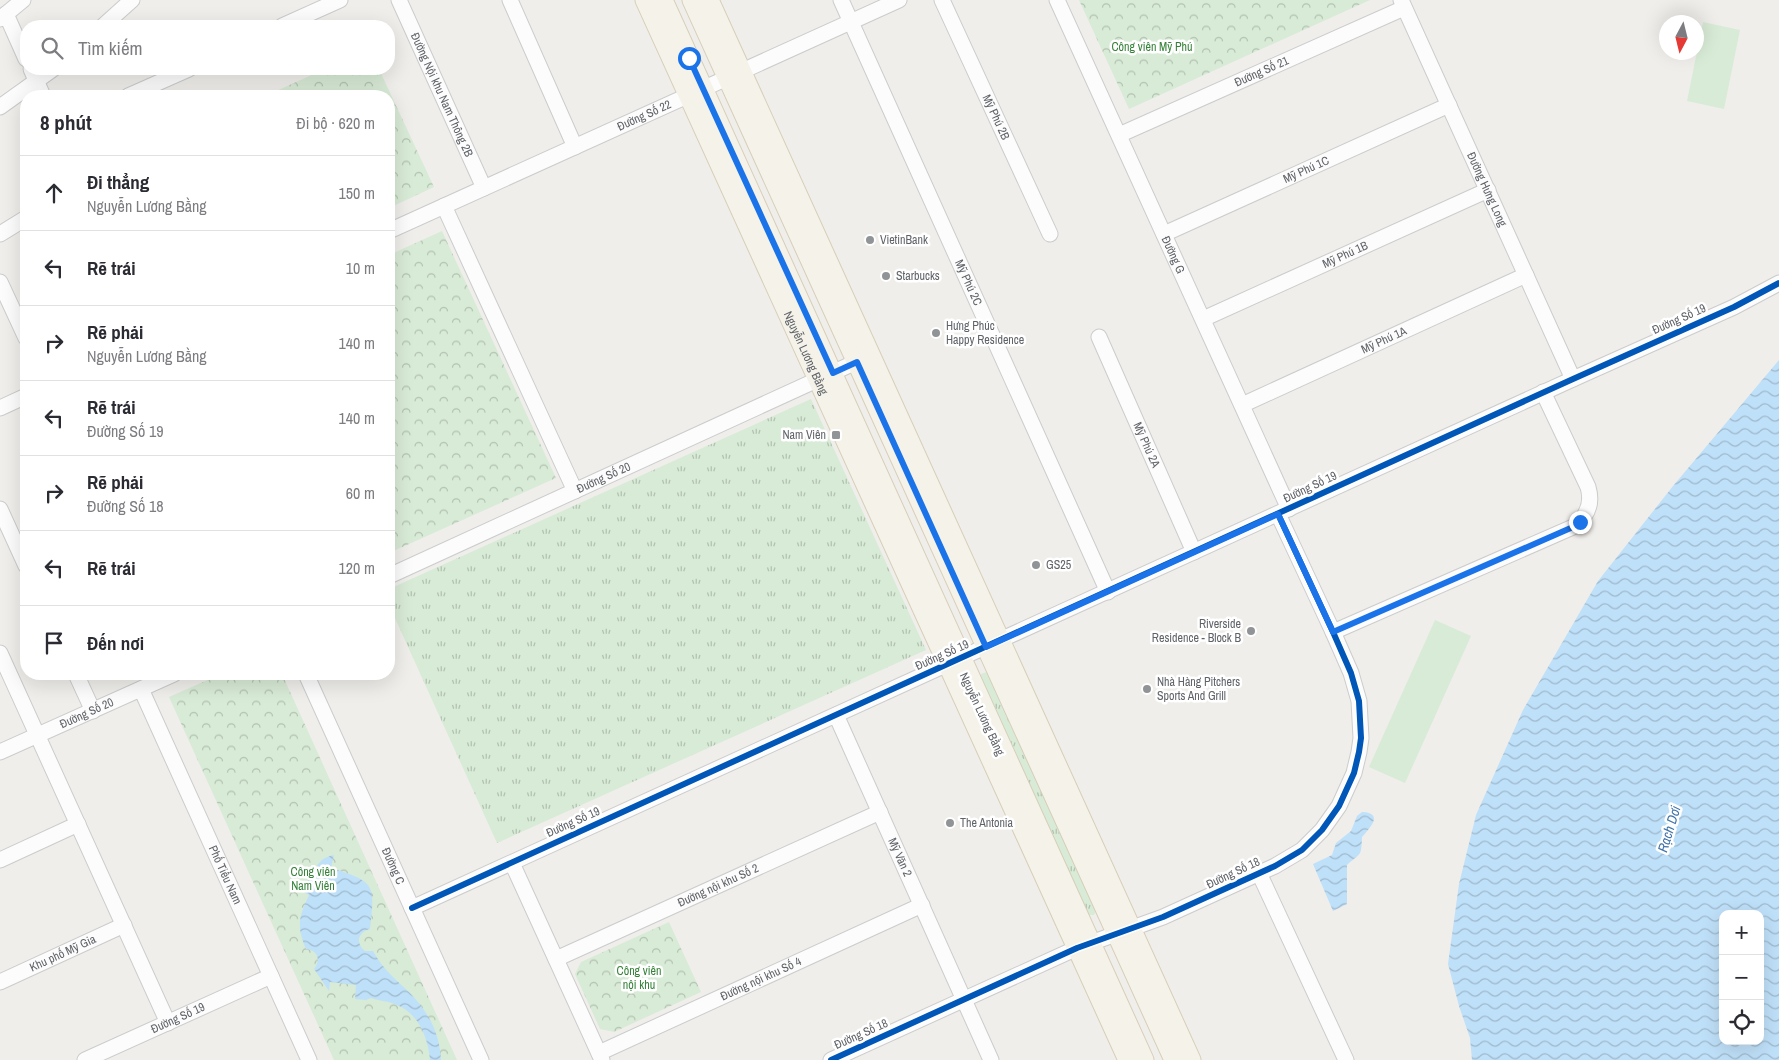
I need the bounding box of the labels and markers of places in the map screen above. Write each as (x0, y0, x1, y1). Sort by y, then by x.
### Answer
place label: VietinBank (880, 232, 928, 248)
marker: VietinBank (864, 234, 876, 246)
place label: Starbucks (896, 268, 940, 284)
marker: Starbucks (880, 270, 892, 282)
place label: Hưng Phúc Happy Residence (946, 318, 1024, 348)
marker: Hưng Phúc Happy Residence (930, 327, 942, 339)
place label: Nam Viên (782, 427, 826, 443)
marker: Nam Viên (830, 429, 842, 441)
place label: GS25 (1046, 557, 1072, 573)
marker: GS25 (1030, 559, 1042, 571)
place label: Riverside Residence - Block B (1152, 616, 1241, 646)
marker: Riverside Residence - Block B (1245, 625, 1257, 637)
place label: Nhà Hàng Pitchers Sports And Grill (1157, 674, 1240, 704)
marker: Nhà Hàng Pitchers Sports And Grill (1141, 683, 1153, 695)
place label: The Antonia (960, 815, 1014, 831)
marker: The Antonia (944, 817, 956, 829)

